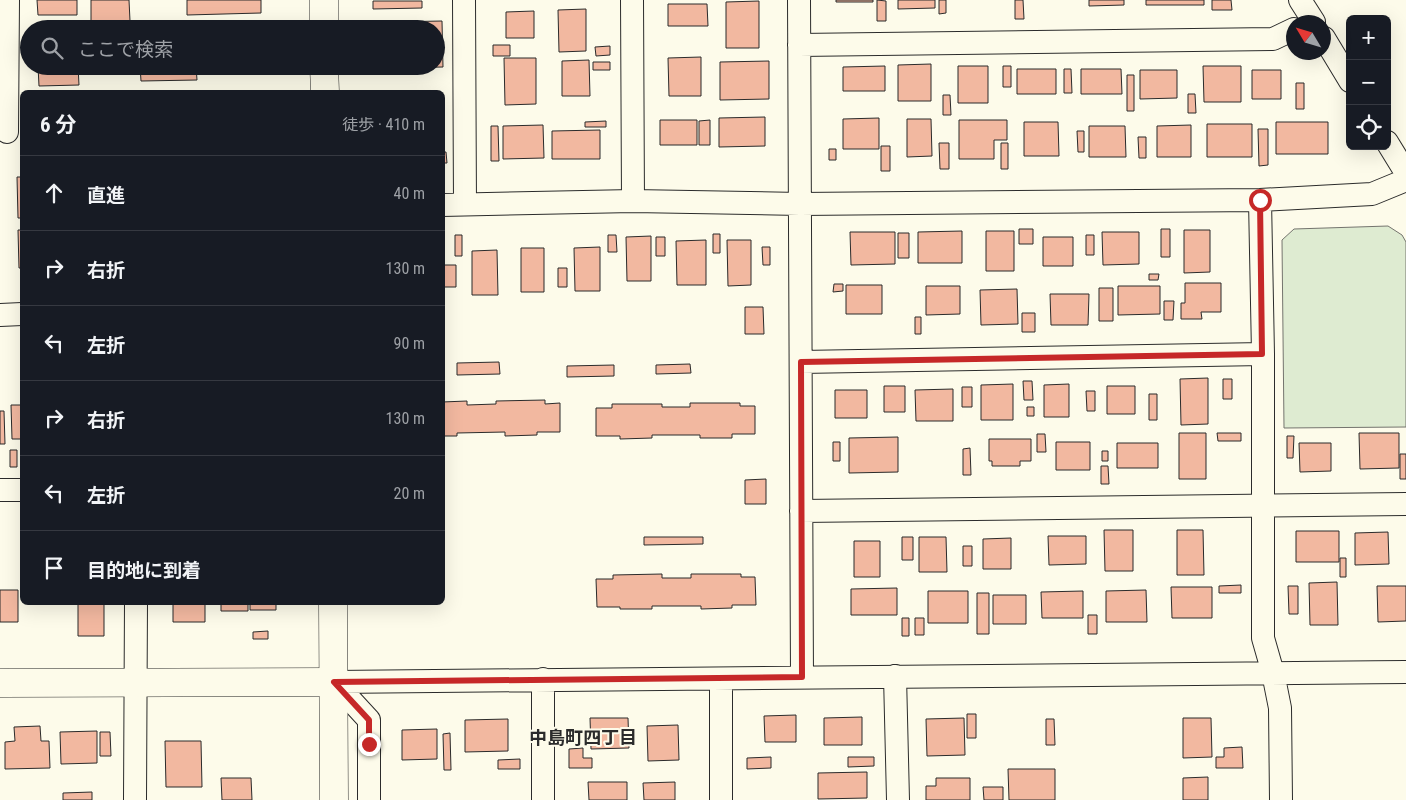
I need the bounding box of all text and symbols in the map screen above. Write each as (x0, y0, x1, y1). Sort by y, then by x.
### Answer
north arrow (1286, 15, 1331, 60)
map controls (1346, 15, 1391, 150)
button: + (1346, 15, 1391, 60)
search box (20, 20, 445, 75)
icon: search (38, 34, 66, 62)
text: ここで検索 (78, 38, 173, 61)
button: − (1346, 60, 1391, 105)
button: locate (1346, 105, 1391, 150)
text: 6 分 (40, 113, 76, 137)
text: 徒歩 · 410 m (342, 115, 425, 134)
icon: ahead (40, 179, 68, 207)
text: 直進 (87, 184, 125, 207)
text: 40 m (393, 184, 425, 203)
route start (1249, 189, 1272, 212)
icon: right (40, 254, 68, 282)
text: 右折 (87, 259, 125, 282)
text: 130 m (386, 259, 425, 278)
icon: left (40, 329, 68, 357)
text: 左折 (87, 334, 125, 357)
text: 90 m (393, 334, 425, 353)
icon: right (40, 404, 68, 432)
text: 右折 (87, 409, 125, 432)
text: 130 m (386, 409, 425, 428)
icon: left (40, 479, 68, 507)
text: 左折 (87, 484, 125, 507)
text: 20 m (393, 484, 425, 503)
icon: arrive (40, 554, 68, 582)
text: 目的地に到着 (87, 559, 201, 582)
district label: 中島町四丁目 (529, 727, 637, 748)
route end (358, 733, 381, 756)

